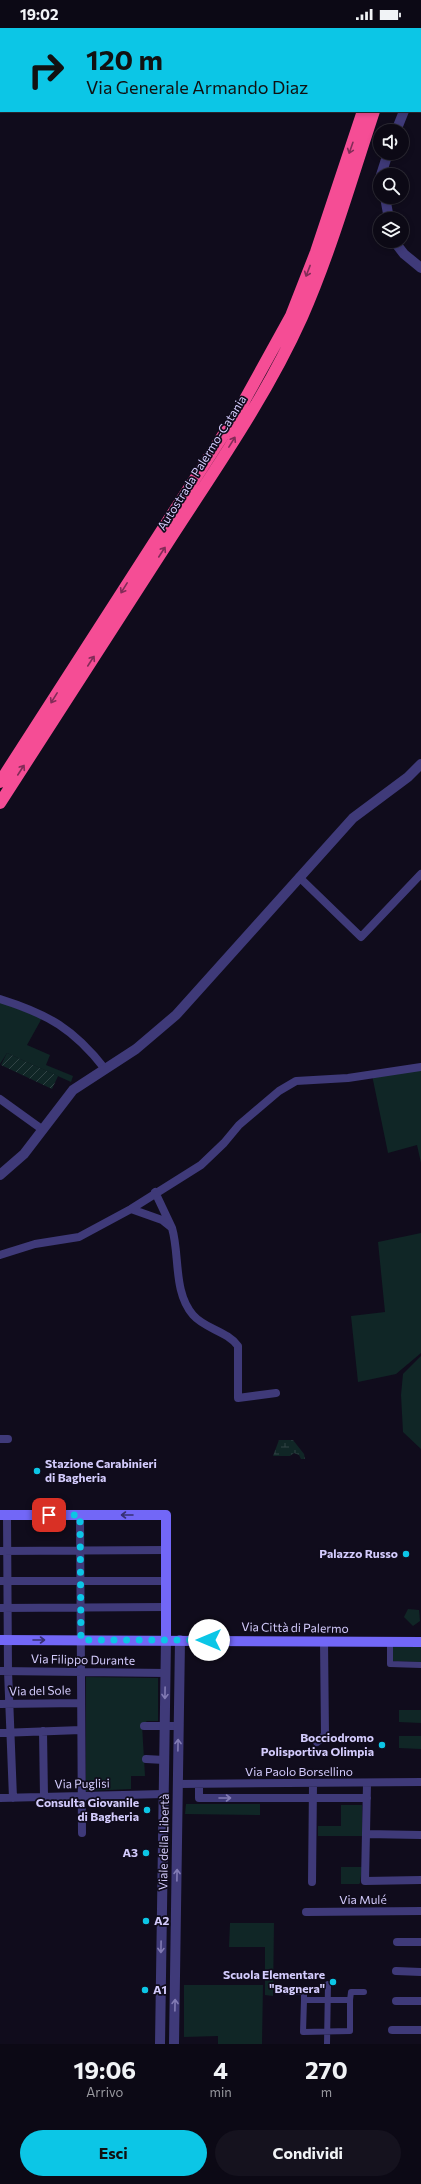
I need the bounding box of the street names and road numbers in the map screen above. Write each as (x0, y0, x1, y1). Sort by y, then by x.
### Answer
street label: Autostrada Palermo-Catania (154, 393, 248, 532)
street label: Via Città di Palermo (241, 1619, 349, 1635)
street label: Via Filippo Durante (31, 1651, 135, 1667)
street label: Via del Sole (9, 1682, 71, 1698)
street label: Via Paolo Borsellino (245, 1764, 353, 1778)
street label: Via Puglisi (54, 1776, 110, 1790)
street label: Viale della Libertà (155, 1794, 171, 1890)
street label: Via Mulé (339, 1892, 387, 1906)

